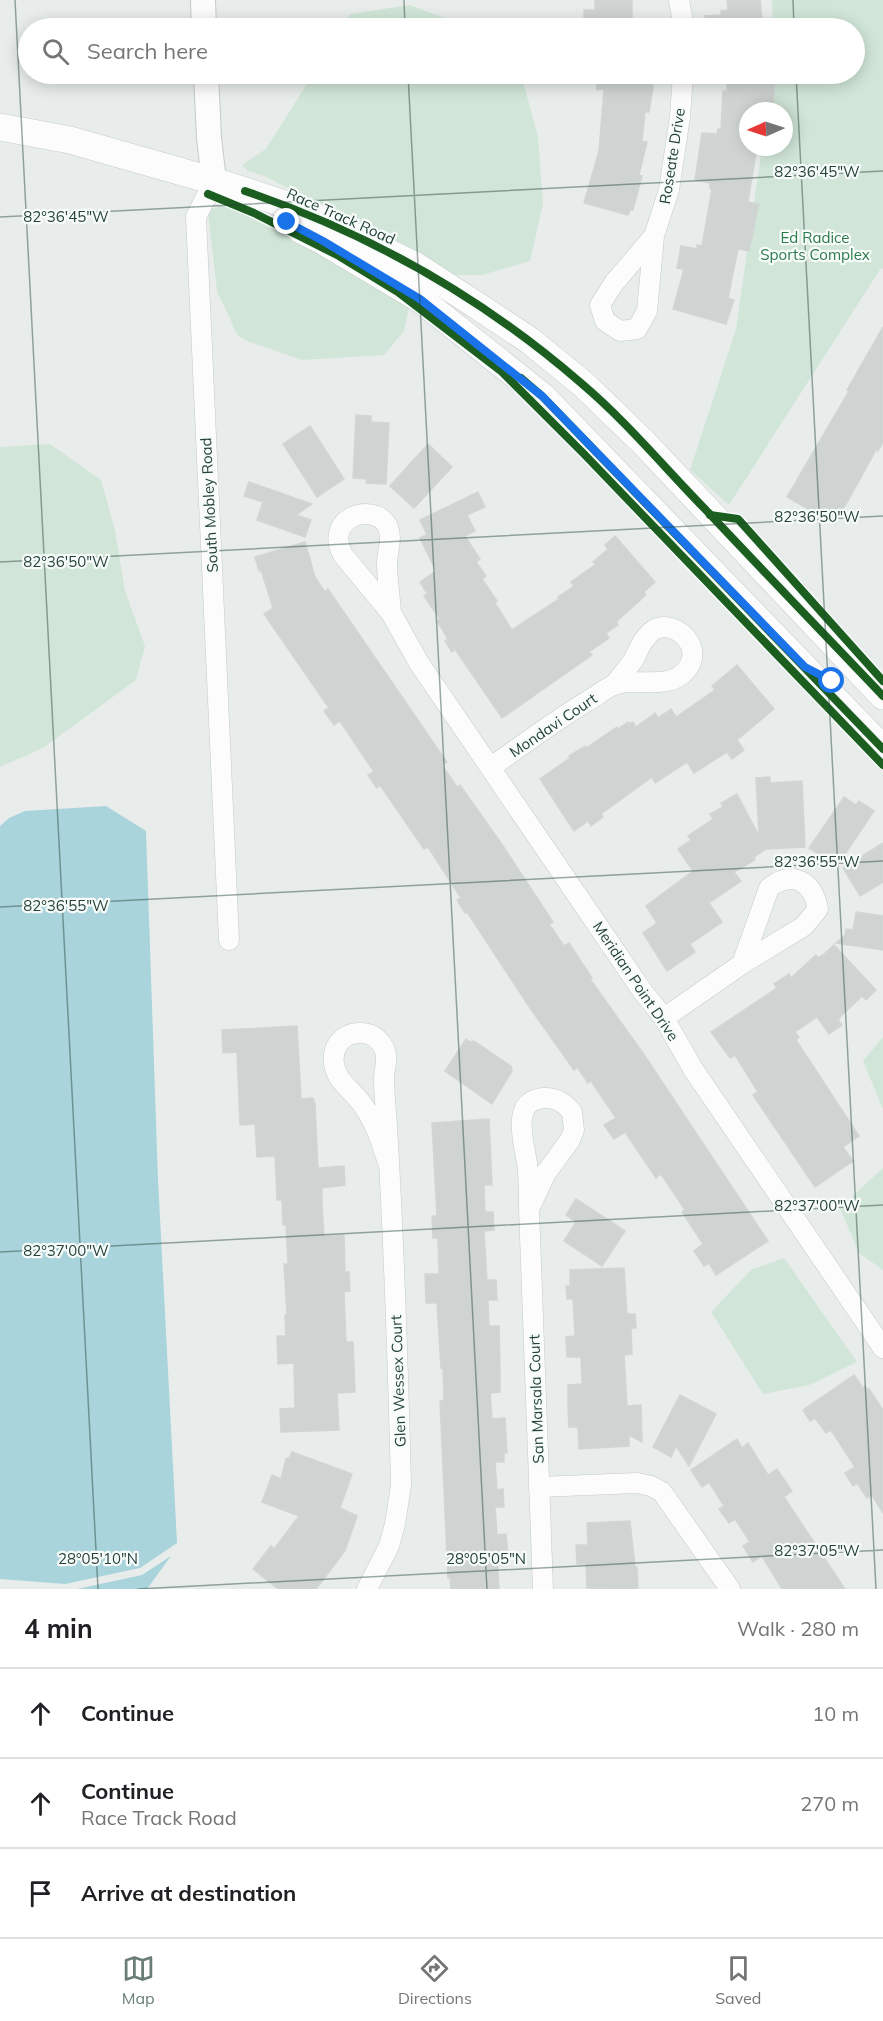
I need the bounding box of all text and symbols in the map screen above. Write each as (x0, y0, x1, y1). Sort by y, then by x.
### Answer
search box (18, 18, 865, 84)
icon: search (39, 35, 72, 68)
text: Search here (87, 37, 208, 65)
north arrow (739, 102, 793, 156)
street label: Roseate Drive (655, 107, 689, 205)
text: 82°36'45"W (774, 162, 860, 181)
street label: Race Track Road (284, 184, 398, 248)
text: 82°36'45"W (23, 207, 109, 226)
route end (273, 208, 299, 234)
park label: Ed Radice Sports Complex (760, 228, 870, 264)
street label: South Mobley Road (196, 437, 222, 573)
text: 82°36'50"W (774, 507, 860, 526)
text: 82°36'50"W (23, 552, 109, 571)
route start (818, 667, 844, 693)
street label: Mondavi Court (506, 689, 600, 761)
text: 82°36'55"W (774, 852, 860, 871)
text: 82°36'55"W (23, 896, 109, 915)
street label: Meridian Point Drive (589, 918, 683, 1044)
text: 82°37'00"W (774, 1196, 860, 1215)
text: 82°37'00"W (23, 1241, 109, 1260)
street label: Glen Wessex Court (386, 1315, 410, 1447)
street label: San Marsala Court (524, 1334, 548, 1464)
text: 82°37'05"W (774, 1541, 860, 1560)
text: 28°05'10"N (58, 1549, 138, 1568)
text: 28°05'05"N (446, 1549, 526, 1568)
text: 4 min (24, 1612, 93, 1645)
text: Walk · 280 m (737, 1616, 859, 1641)
icon: ahead (24, 1697, 57, 1730)
text: Continue (81, 1699, 174, 1727)
text: 10 m (812, 1701, 859, 1726)
text: Continue (81, 1777, 174, 1805)
icon: ahead (24, 1787, 57, 1820)
text: 270 m (800, 1791, 859, 1816)
text: Race Track Road (81, 1805, 237, 1830)
icon: arrive (24, 1877, 57, 1910)
text: Arrive at destination (81, 1879, 296, 1907)
tab: Map (122, 1952, 155, 2008)
tab: Directions (398, 1952, 472, 2008)
tab: Saved (715, 1952, 761, 2008)

